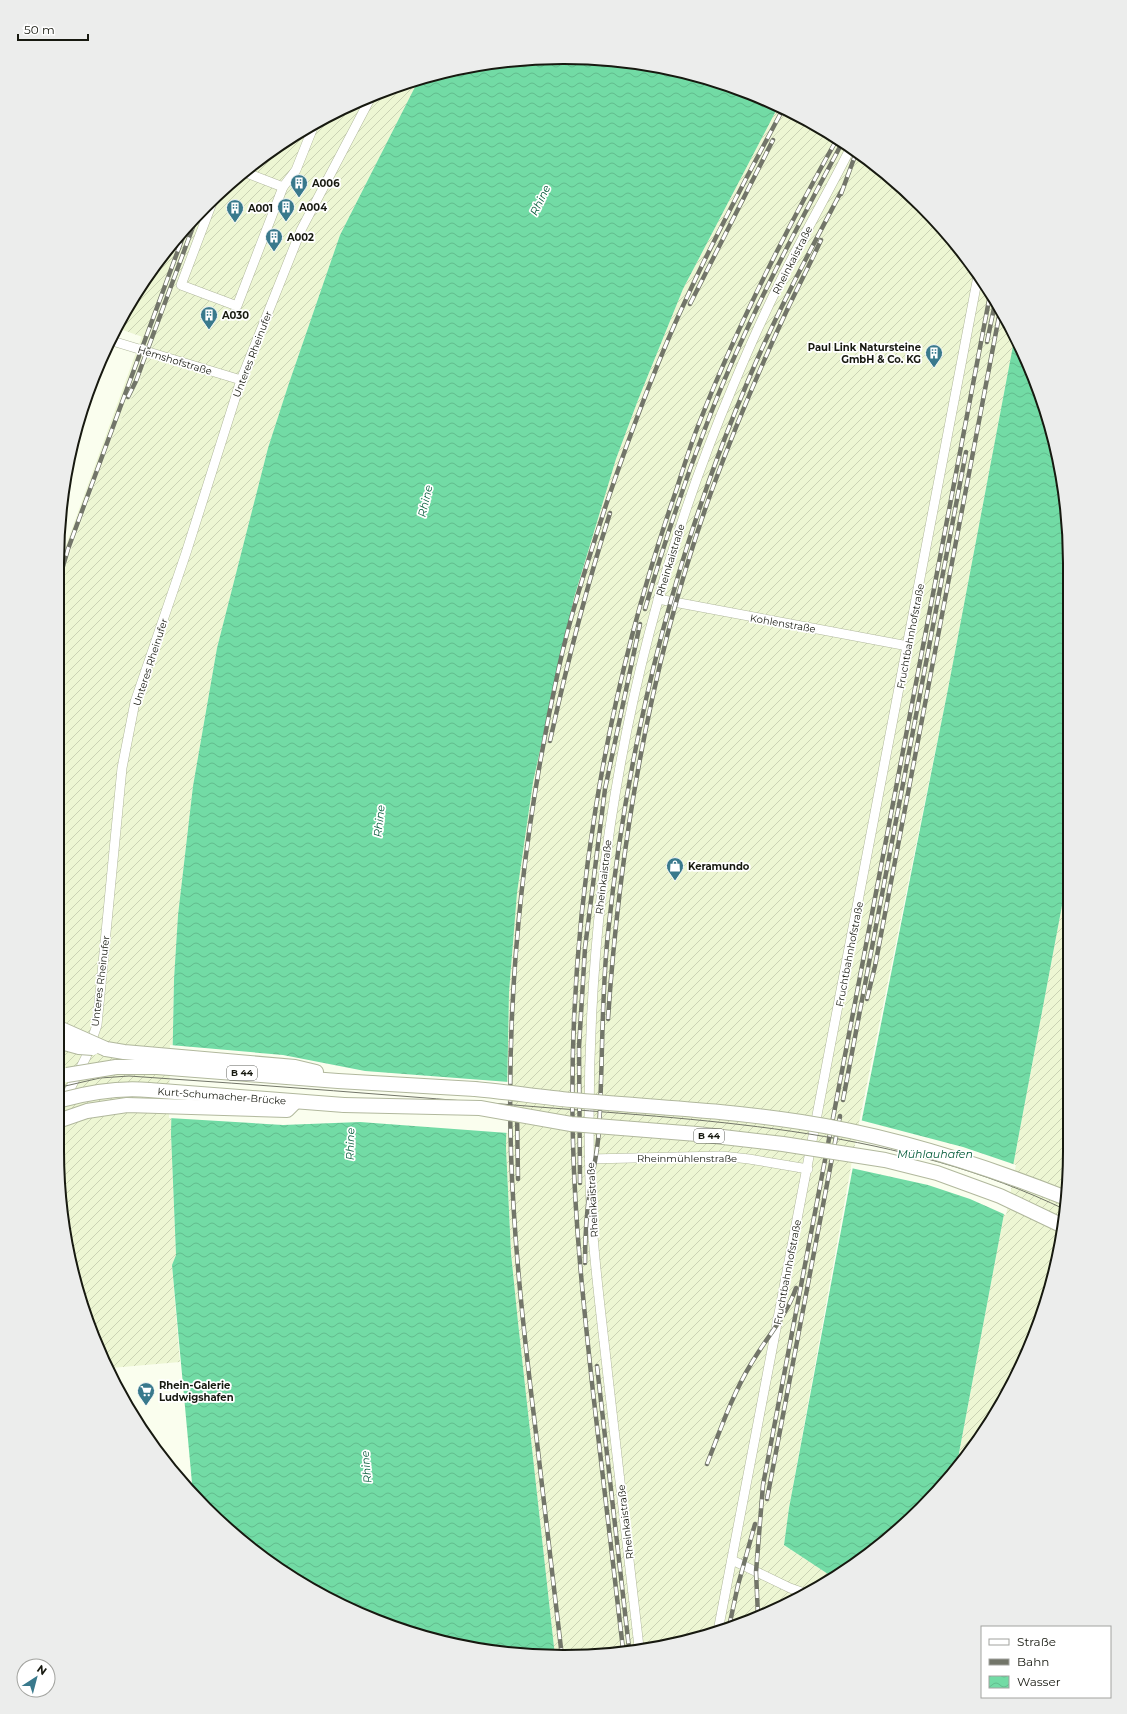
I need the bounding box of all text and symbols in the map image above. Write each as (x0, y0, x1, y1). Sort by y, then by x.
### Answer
scale bar (18, 16, 88, 42)
text: 50 m (24, 22, 55, 37)
building icon: A006 (289, 173, 309, 198)
place label: A006 (311, 177, 340, 190)
water label: Rhine (527, 182, 554, 218)
building icon: A004 (276, 197, 296, 222)
building icon: A001 (225, 198, 245, 223)
place label: A004 (298, 201, 327, 214)
place label: A001 (247, 202, 273, 215)
street label: Rheinkaistraße (770, 224, 815, 297)
building icon: A002 (264, 227, 284, 252)
place label: A002 (286, 231, 314, 244)
building icon: A030 (199, 305, 219, 330)
place label: A030 (221, 309, 249, 322)
street label: Unteres Rheinufer (230, 309, 275, 399)
place label: Paul Link Natursteine GmbH & Co. KG (808, 341, 921, 366)
street label: Hemshofstraße (136, 343, 214, 378)
building icon: Paul Link Natursteine GmbH & Co. KG (924, 343, 944, 368)
water label: Rhine (415, 483, 436, 518)
street label: Rheinkaistraße (653, 522, 688, 598)
street label: Fruchtbahnhofstraße (894, 582, 927, 690)
street label: Kohlenstraße (749, 611, 817, 636)
street label: Unteres Rheinufer (130, 617, 171, 708)
water label: Rhine (370, 804, 388, 838)
street label: Rheinkaistraße (592, 839, 615, 915)
shop icon: Keramundo (665, 856, 685, 881)
place label: Keramundo (688, 860, 750, 873)
street label: Fruchtbahnhofstraße (833, 900, 866, 1008)
street label: Unteres Rheinufer (88, 935, 113, 1027)
road number: B 44 (227, 1066, 257, 1080)
street label: Kurt-Schumacher-Brücke (157, 1085, 287, 1108)
water label: Rhine (343, 1127, 357, 1160)
road number: B 44 (694, 1129, 724, 1143)
water label: Mühlauhafen (897, 1147, 973, 1161)
street label: Rheinmühlenstraße (637, 1152, 737, 1165)
street label: Rheinkaistraße (584, 1162, 601, 1238)
street label: Fruchtbahnhofstraße (771, 1218, 804, 1326)
place label: Rhein-Galerie Ludwigshafen (159, 1379, 234, 1404)
supermarket icon: Rhein-Galerie Ludwigshafen (136, 1381, 156, 1406)
water label: Rhine (358, 1450, 374, 1484)
street label: Rheinkaistraße (614, 1484, 637, 1560)
legend (981, 1626, 1111, 1698)
text: Straße (1017, 1634, 1056, 1649)
text: Bahn (1017, 1654, 1049, 1669)
north arrow (16, 1658, 56, 1698)
text: N (34, 1662, 50, 1678)
text: Wasser (1017, 1674, 1061, 1689)

